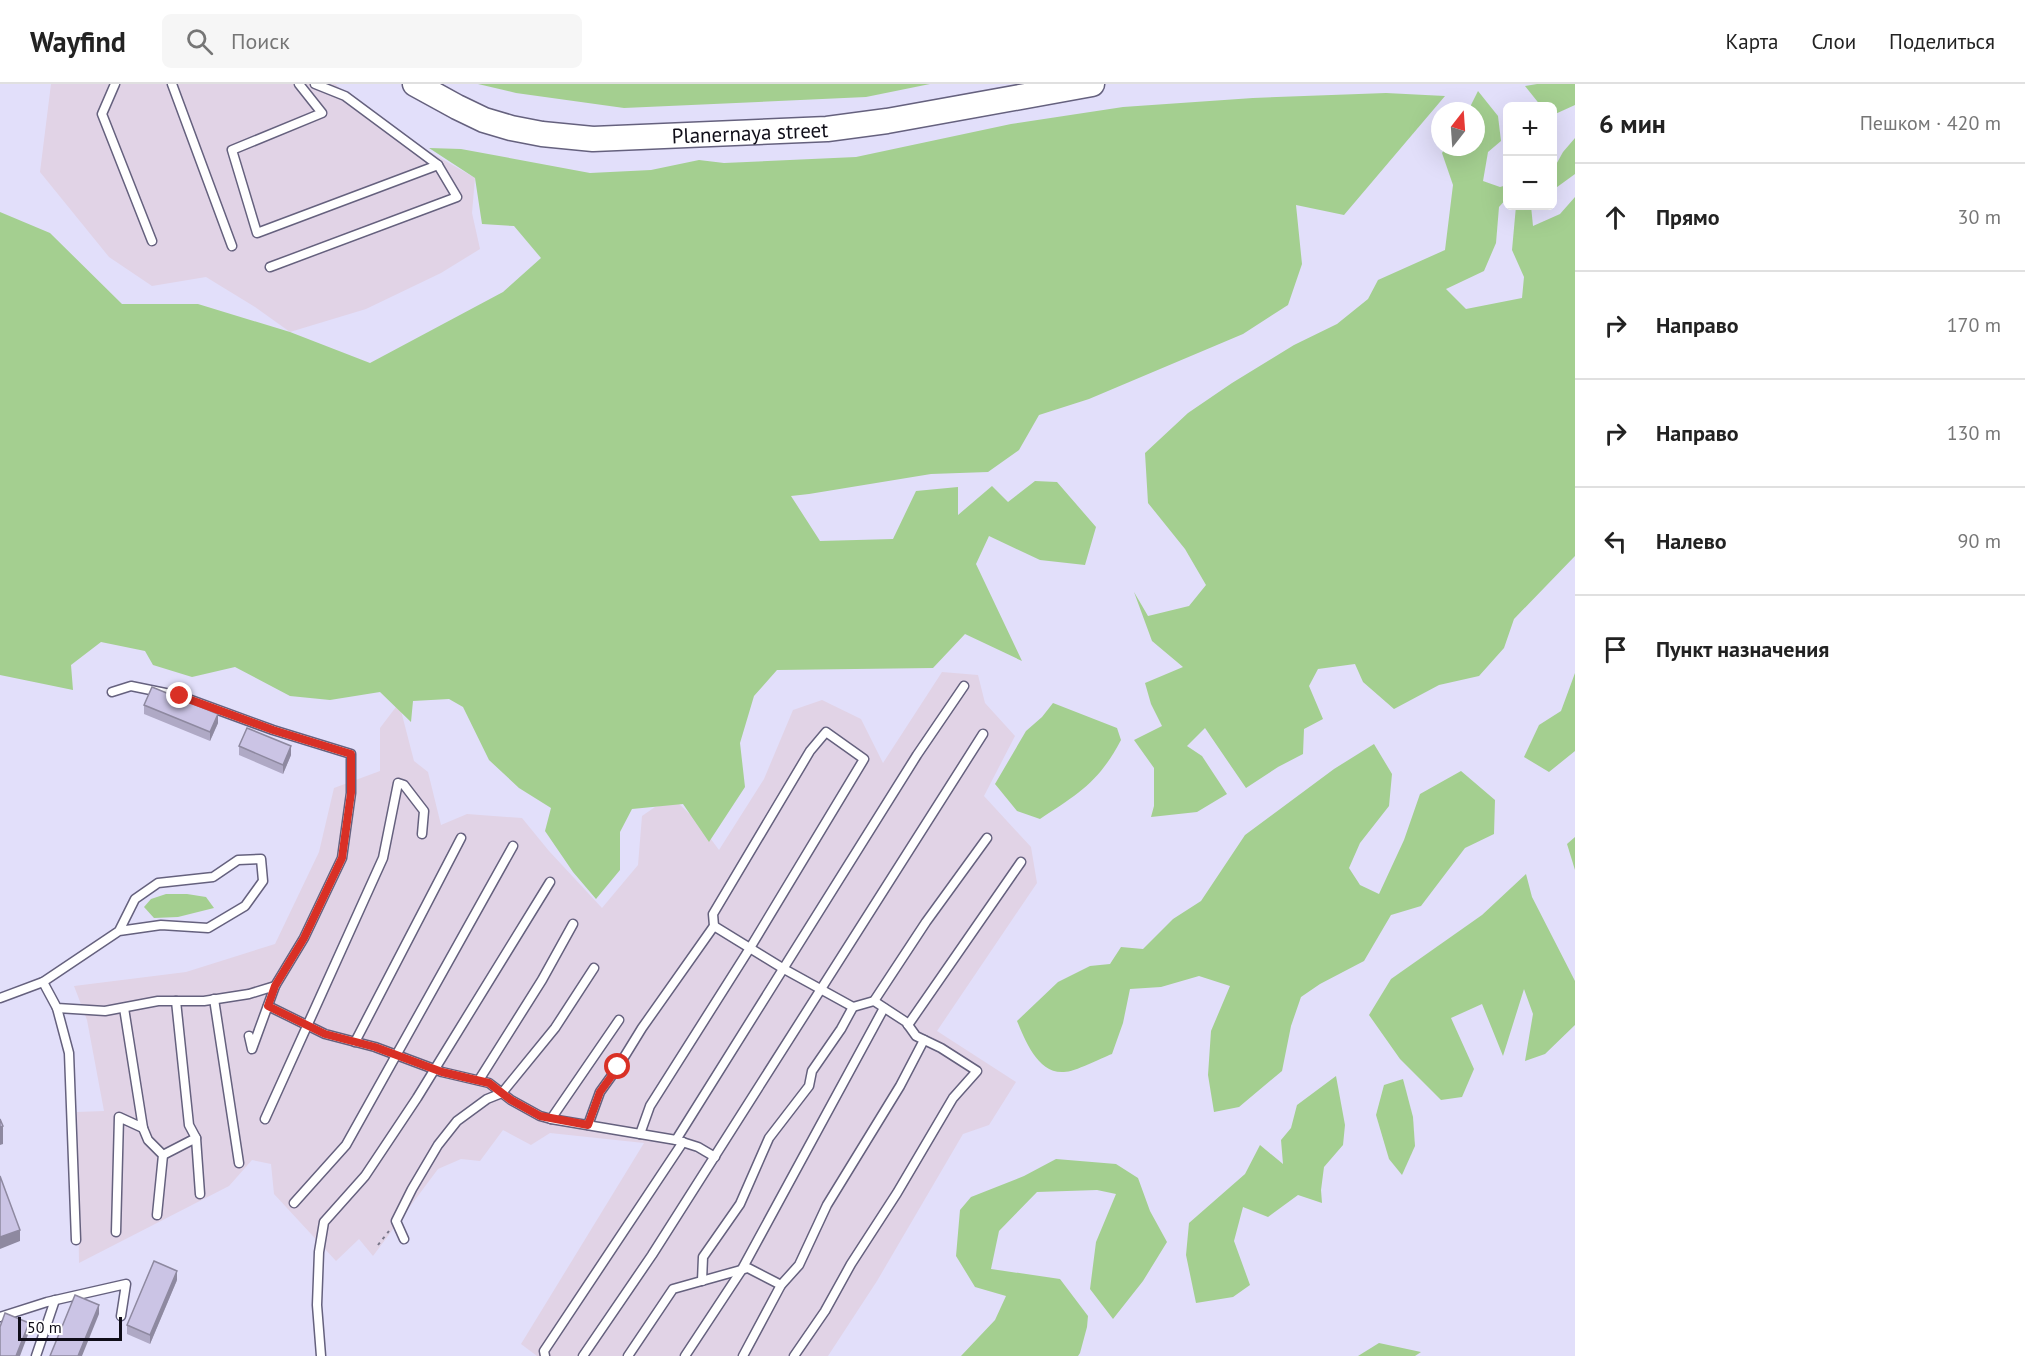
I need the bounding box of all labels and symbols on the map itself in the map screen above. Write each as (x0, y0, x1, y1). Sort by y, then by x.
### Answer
north arrow (1431, 102, 1485, 156)
street label: Planernaya street (671, 115, 829, 149)
route end (166, 682, 192, 708)
route start (604, 1053, 630, 1079)
scale bar (18, 1314, 122, 1342)

